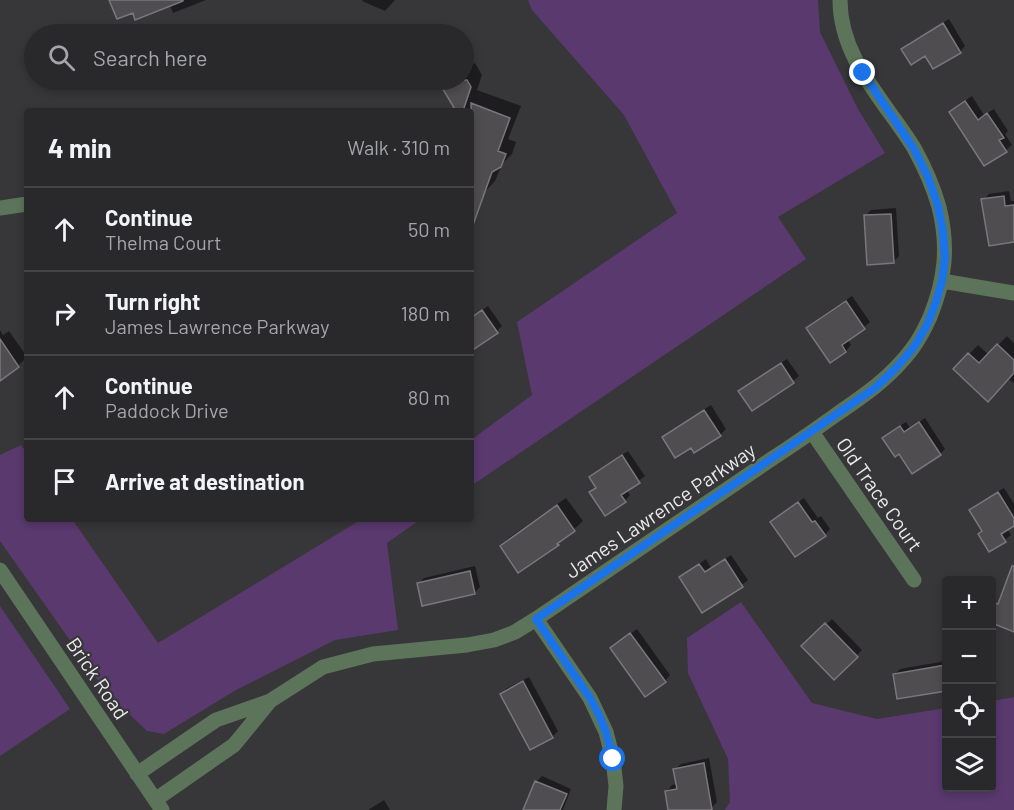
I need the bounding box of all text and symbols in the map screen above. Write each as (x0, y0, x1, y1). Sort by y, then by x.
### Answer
search box (24, 24, 474, 90)
icon: search (45, 41, 78, 74)
text: Search here (93, 44, 207, 70)
route end (849, 59, 875, 85)
text: 4 min (48, 132, 112, 163)
text: Walk · 310 m (347, 135, 450, 159)
text: Continue (105, 204, 193, 230)
icon: ahead (48, 213, 81, 246)
text: 50 m (408, 217, 450, 241)
text: Thelma Court (105, 230, 222, 254)
text: Turn right (105, 288, 200, 314)
icon: right (48, 297, 81, 330)
text: 180 m (401, 301, 450, 325)
text: James Lawrence Parkway (105, 314, 329, 338)
text: Continue (105, 372, 193, 398)
icon: ahead (48, 381, 81, 414)
text: 80 m (408, 385, 450, 409)
text: Paddock Drive (105, 398, 229, 422)
street label: Old Trace Court (832, 433, 928, 555)
street label: James Lawrence Parkway (560, 437, 760, 583)
icon: arrive (48, 465, 81, 498)
text: Arrive at destination (105, 468, 304, 494)
map controls (942, 576, 996, 792)
button: + (942, 576, 996, 630)
button: − (942, 630, 996, 684)
street label: Brick Road (62, 633, 134, 723)
button: locate (942, 684, 996, 738)
button: layers (942, 738, 996, 792)
route start (599, 745, 625, 771)

